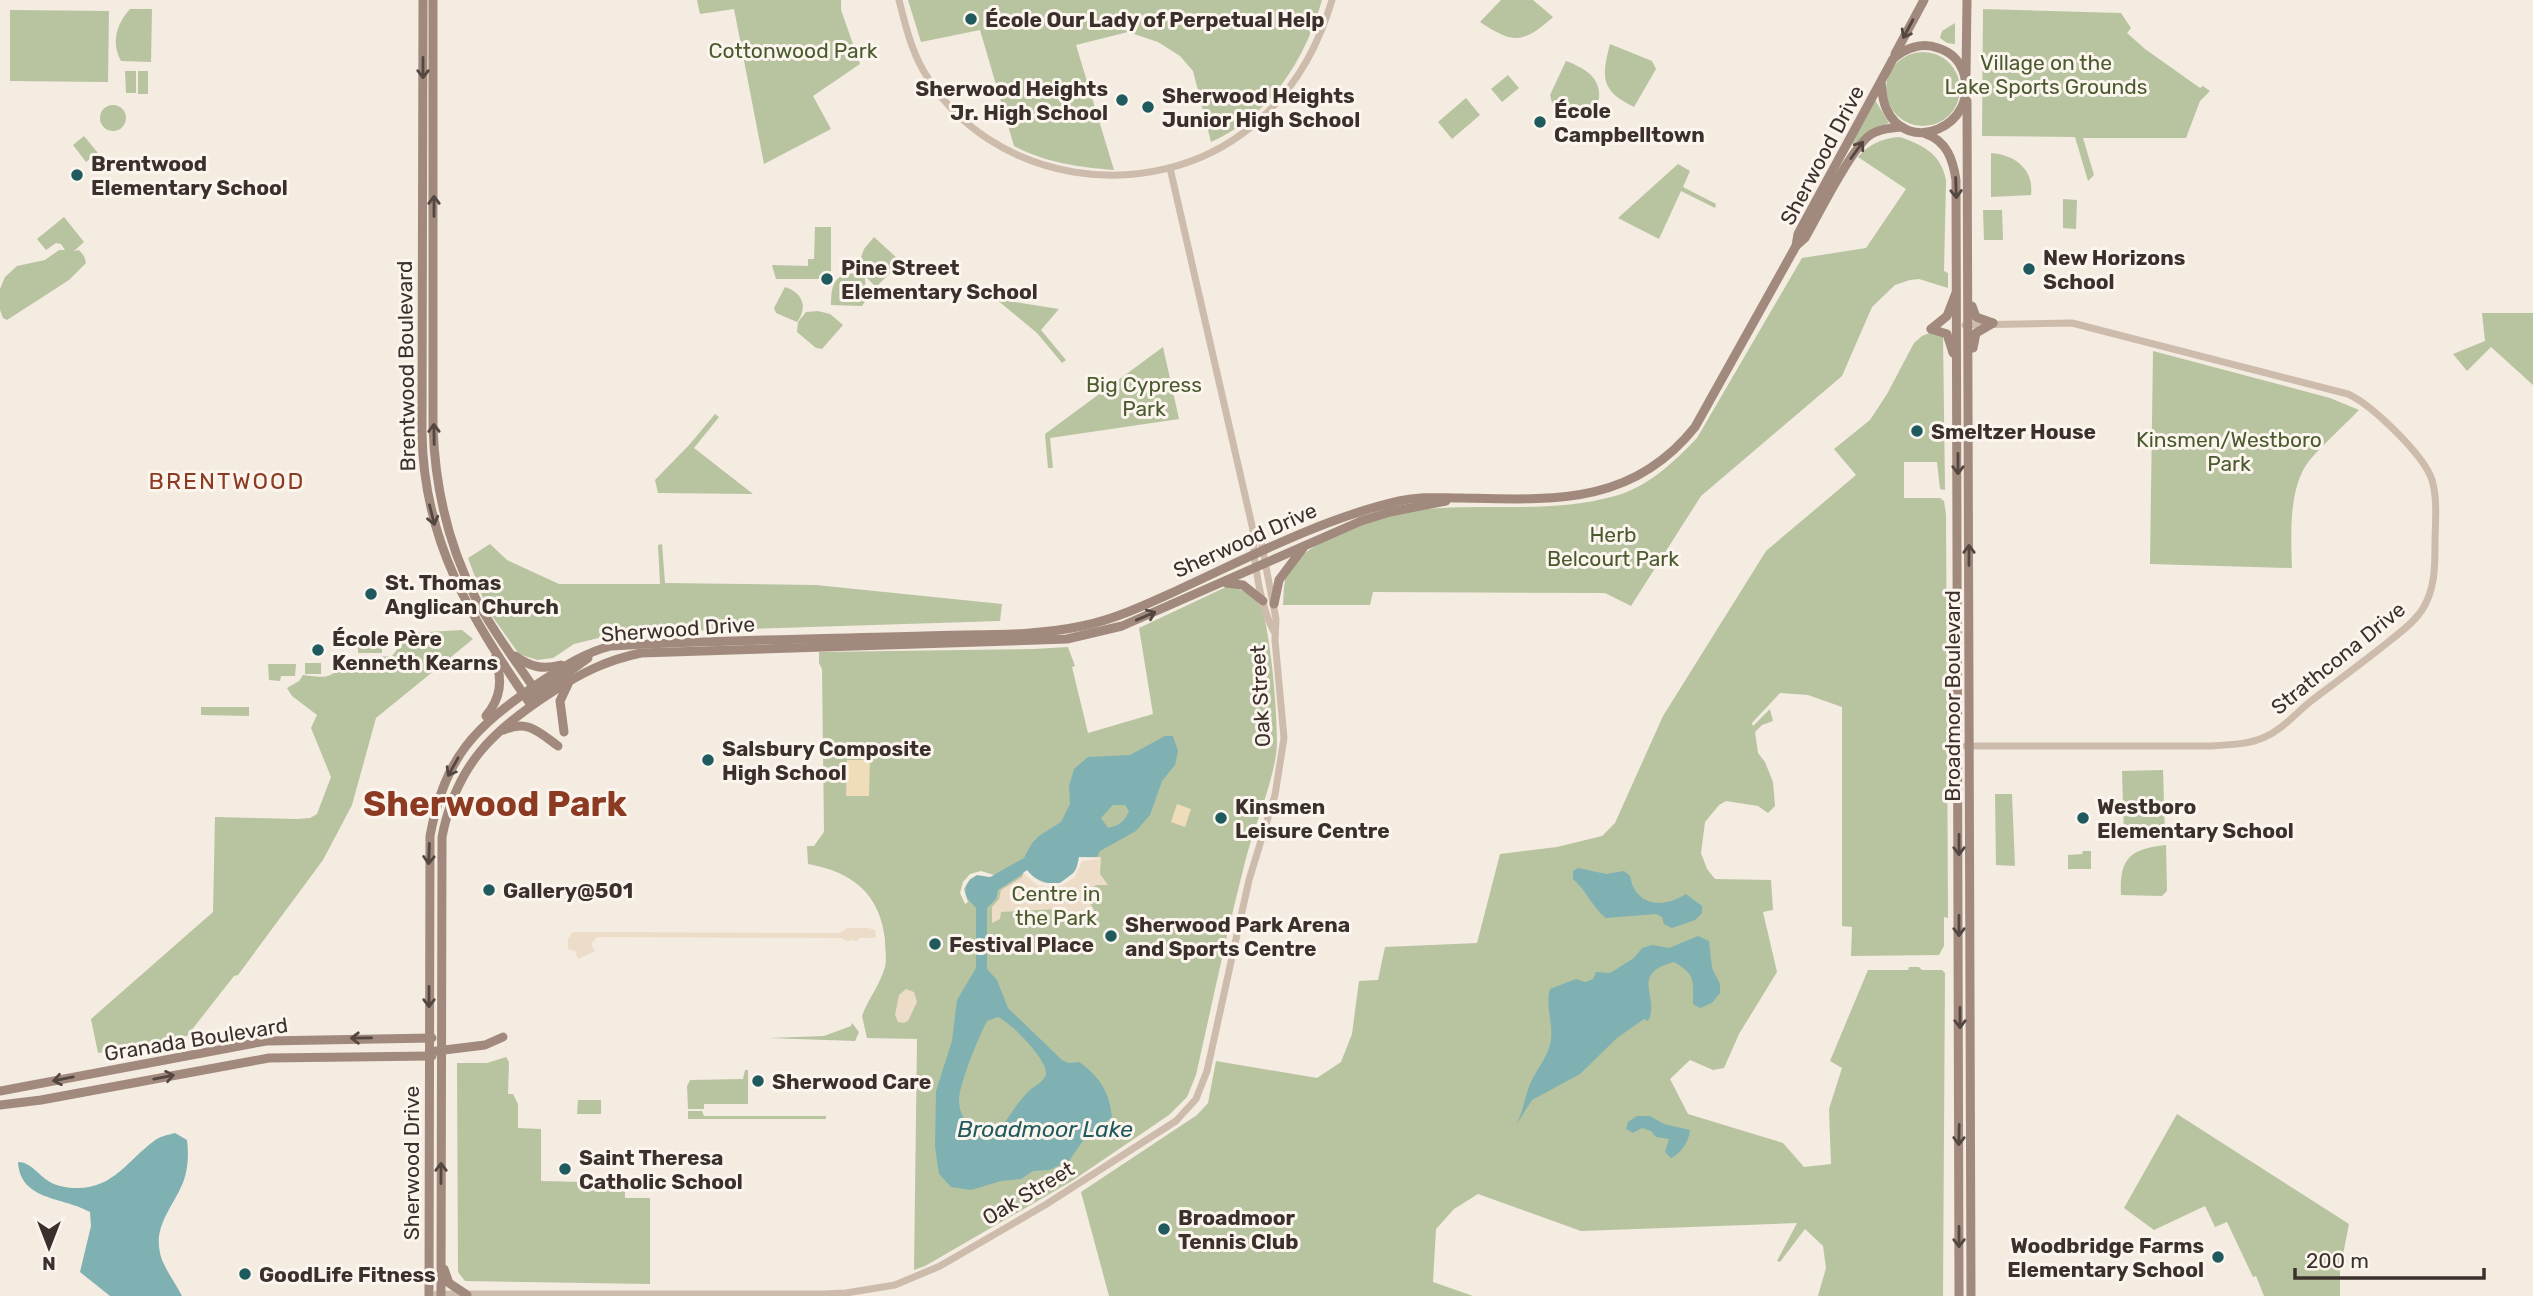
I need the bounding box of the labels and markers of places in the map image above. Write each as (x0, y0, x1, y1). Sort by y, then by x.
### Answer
place label: École Our Lady of Perpetual Help (985, 7, 1325, 32)
marker: École Our Lady of Perpetual Help (963, 11, 979, 27)
place label: Sherwood Heights Jr. High School (915, 76, 1108, 125)
place label: Sherwood Heights Junior High School (1162, 83, 1360, 132)
marker: Sherwood Heights Jr. High School (1114, 92, 1130, 108)
place label: École Campbelltown (1554, 98, 1705, 147)
marker: Sherwood Heights Junior High School (1140, 99, 1156, 115)
marker: École Campbelltown (1532, 114, 1548, 130)
place label: Brentwood Elementary School (91, 151, 288, 200)
marker: Brentwood Elementary School (69, 167, 85, 183)
place label: New Horizons School (2043, 245, 2185, 294)
place label: Pine Street Elementary School (841, 255, 1038, 304)
marker: New Horizons School (2021, 261, 2037, 277)
marker: Pine Street Elementary School (819, 271, 835, 287)
place label: Smeltzer House (1931, 419, 2096, 444)
marker: Smeltzer House (1909, 423, 1925, 439)
place label: St. Thomas Anglican Church (385, 570, 559, 619)
marker: St. Thomas Anglican Church (363, 586, 379, 602)
place label: École Père Kenneth Kearns (332, 626, 498, 675)
marker: École Père Kenneth Kearns (310, 642, 326, 658)
place label: Salsbury Composite High School (722, 736, 931, 785)
marker: Salsbury Composite High School (700, 752, 716, 768)
place label: Kinsmen Leisure Centre (1235, 794, 1390, 843)
place label: Westboro Elementary School (2097, 794, 2294, 843)
marker: Kinsmen Leisure Centre (1213, 810, 1229, 826)
marker: Westboro Elementary School (2075, 810, 2091, 826)
place label: Gallery@501 (503, 878, 633, 903)
marker: Gallery@501 (481, 882, 497, 898)
place label: Sherwood Park Arena and Sports Centre (1125, 912, 1350, 961)
marker: Sherwood Park Arena and Sports Centre (1103, 928, 1119, 944)
place label: Festival Place (949, 932, 1094, 957)
marker: Festival Place (927, 936, 943, 952)
place label: Sherwood Care (772, 1069, 931, 1094)
marker: Sherwood Care (750, 1073, 766, 1089)
place label: Saint Theresa Catholic School (579, 1145, 743, 1194)
marker: Saint Theresa Catholic School (557, 1161, 573, 1177)
place label: Broadmoor Tennis Club (1178, 1205, 1298, 1254)
marker: Broadmoor Tennis Club (1156, 1221, 1172, 1237)
place label: Woodbridge Farms Elementary School (2007, 1233, 2204, 1282)
marker: Woodbridge Farms Elementary School (2210, 1249, 2226, 1265)
place label: GoodLife Fitness (259, 1262, 436, 1287)
marker: GoodLife Fitness (237, 1266, 253, 1282)

